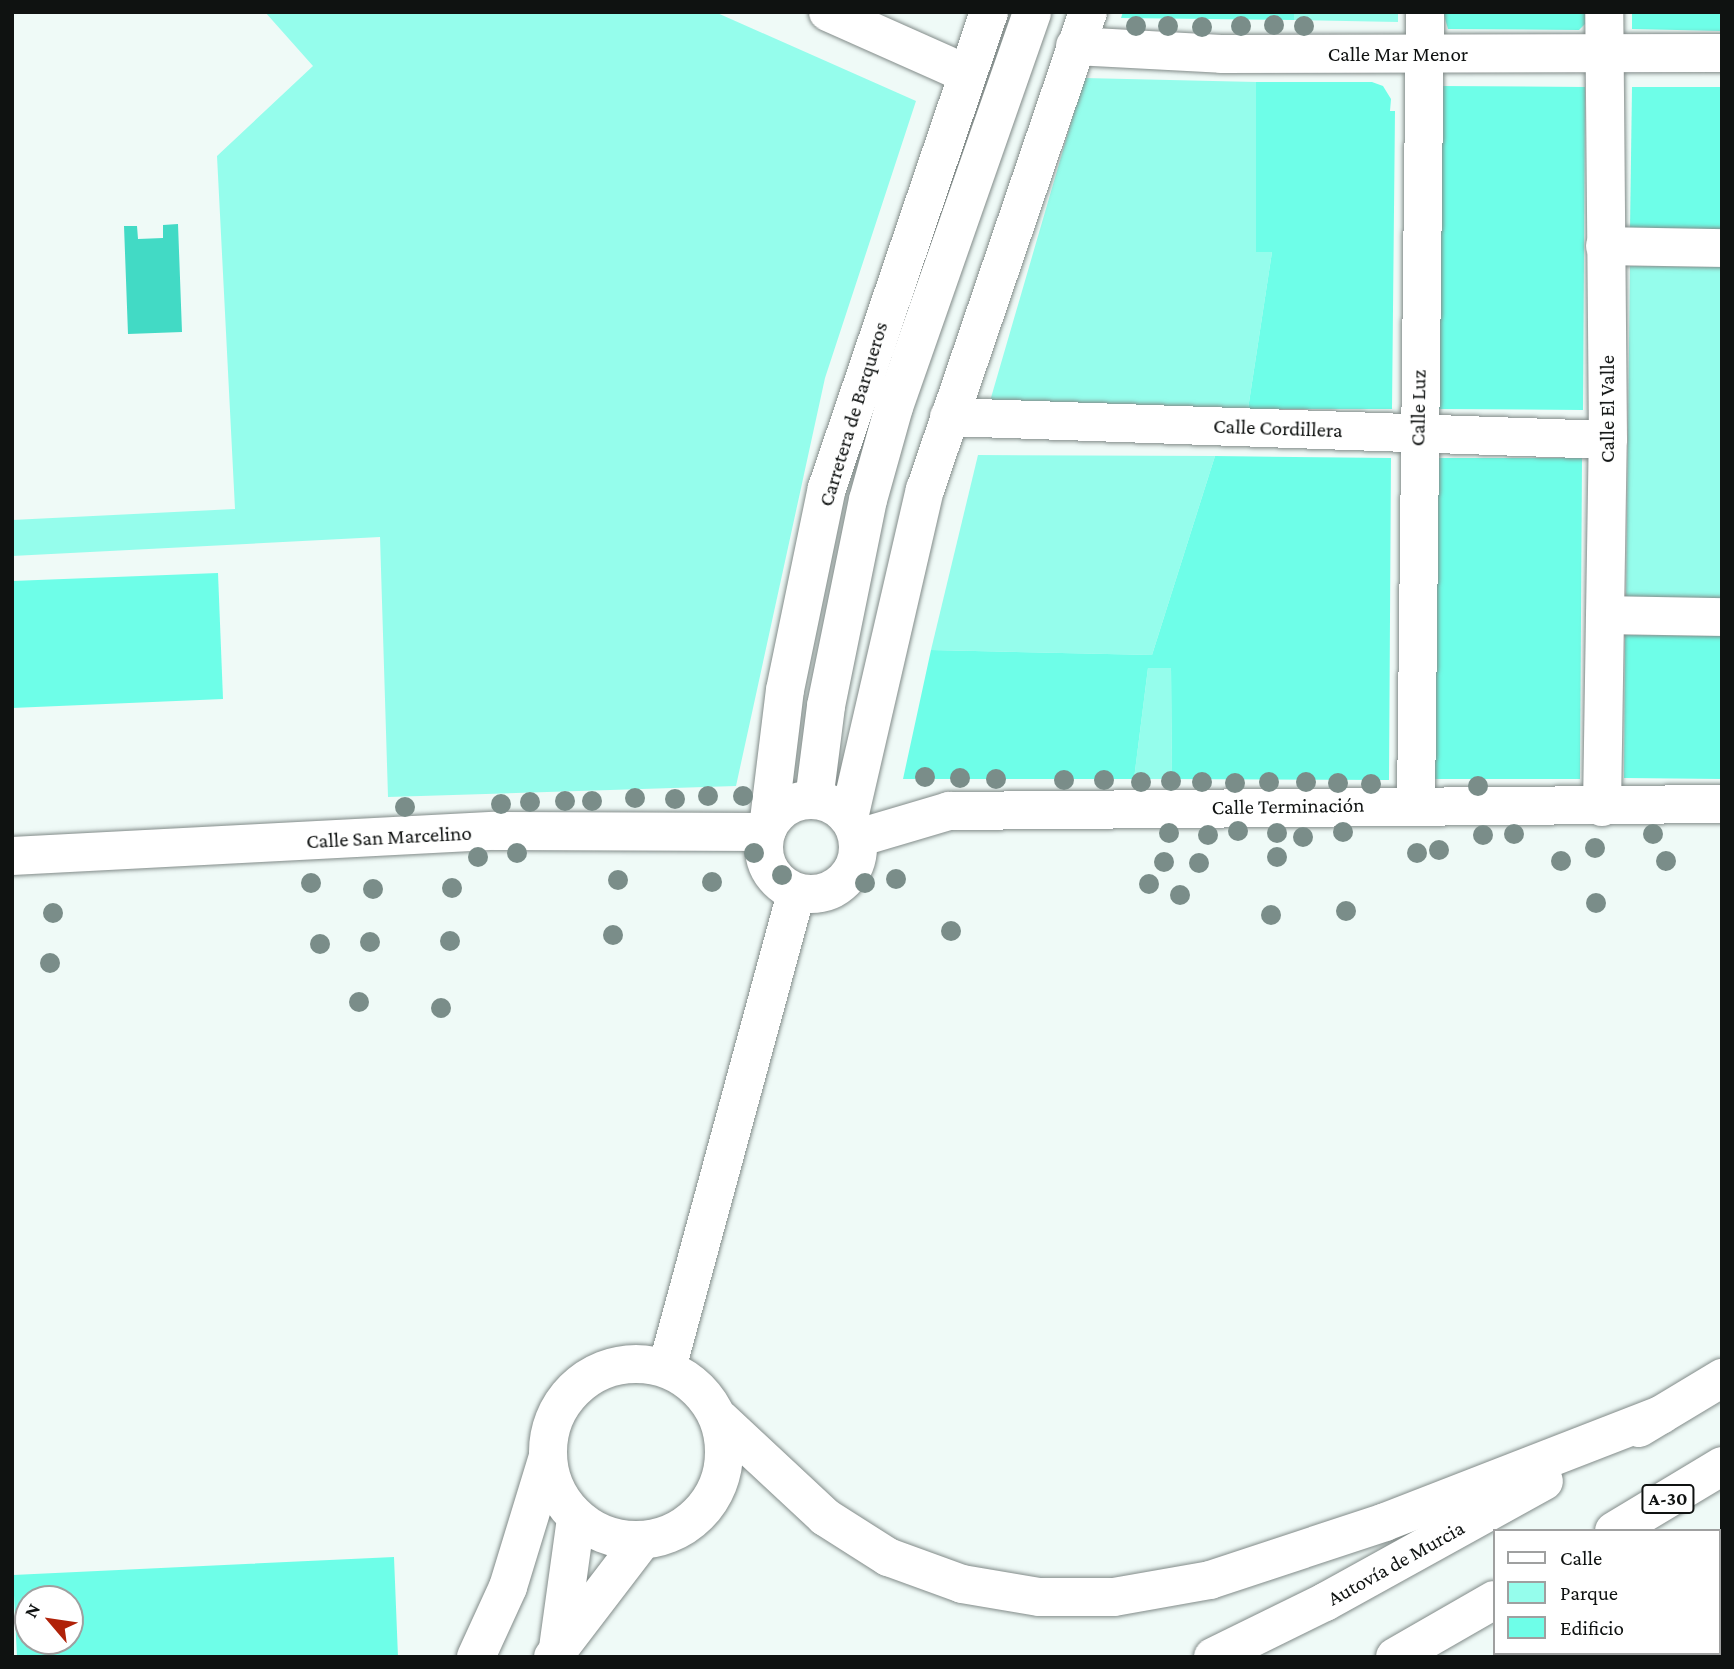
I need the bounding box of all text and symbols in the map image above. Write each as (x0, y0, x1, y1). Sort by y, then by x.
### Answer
street label: Calle Mar Menor (1328, 41, 1468, 67)
street label: Carretera de Barqueros (813, 319, 893, 509)
street label: Calle El Valle (1594, 355, 1620, 463)
street label: Calle Luz (1405, 369, 1431, 447)
street label: Calle Cordillera (1213, 413, 1343, 443)
street label: Calle Terminación (1211, 792, 1365, 820)
street label: Calle San Marcelino (306, 820, 472, 854)
road number: A-30 (1640, 1484, 1696, 1514)
street label: Autovía de Murcia (1323, 1515, 1469, 1611)
legend (1492, 1529, 1720, 1655)
text: Calle (1560, 1546, 1602, 1570)
text: Parque (1560, 1581, 1618, 1605)
north arrow (14, 1585, 84, 1655)
text: N (20, 1600, 44, 1621)
text: Edificio (1560, 1616, 1624, 1640)

